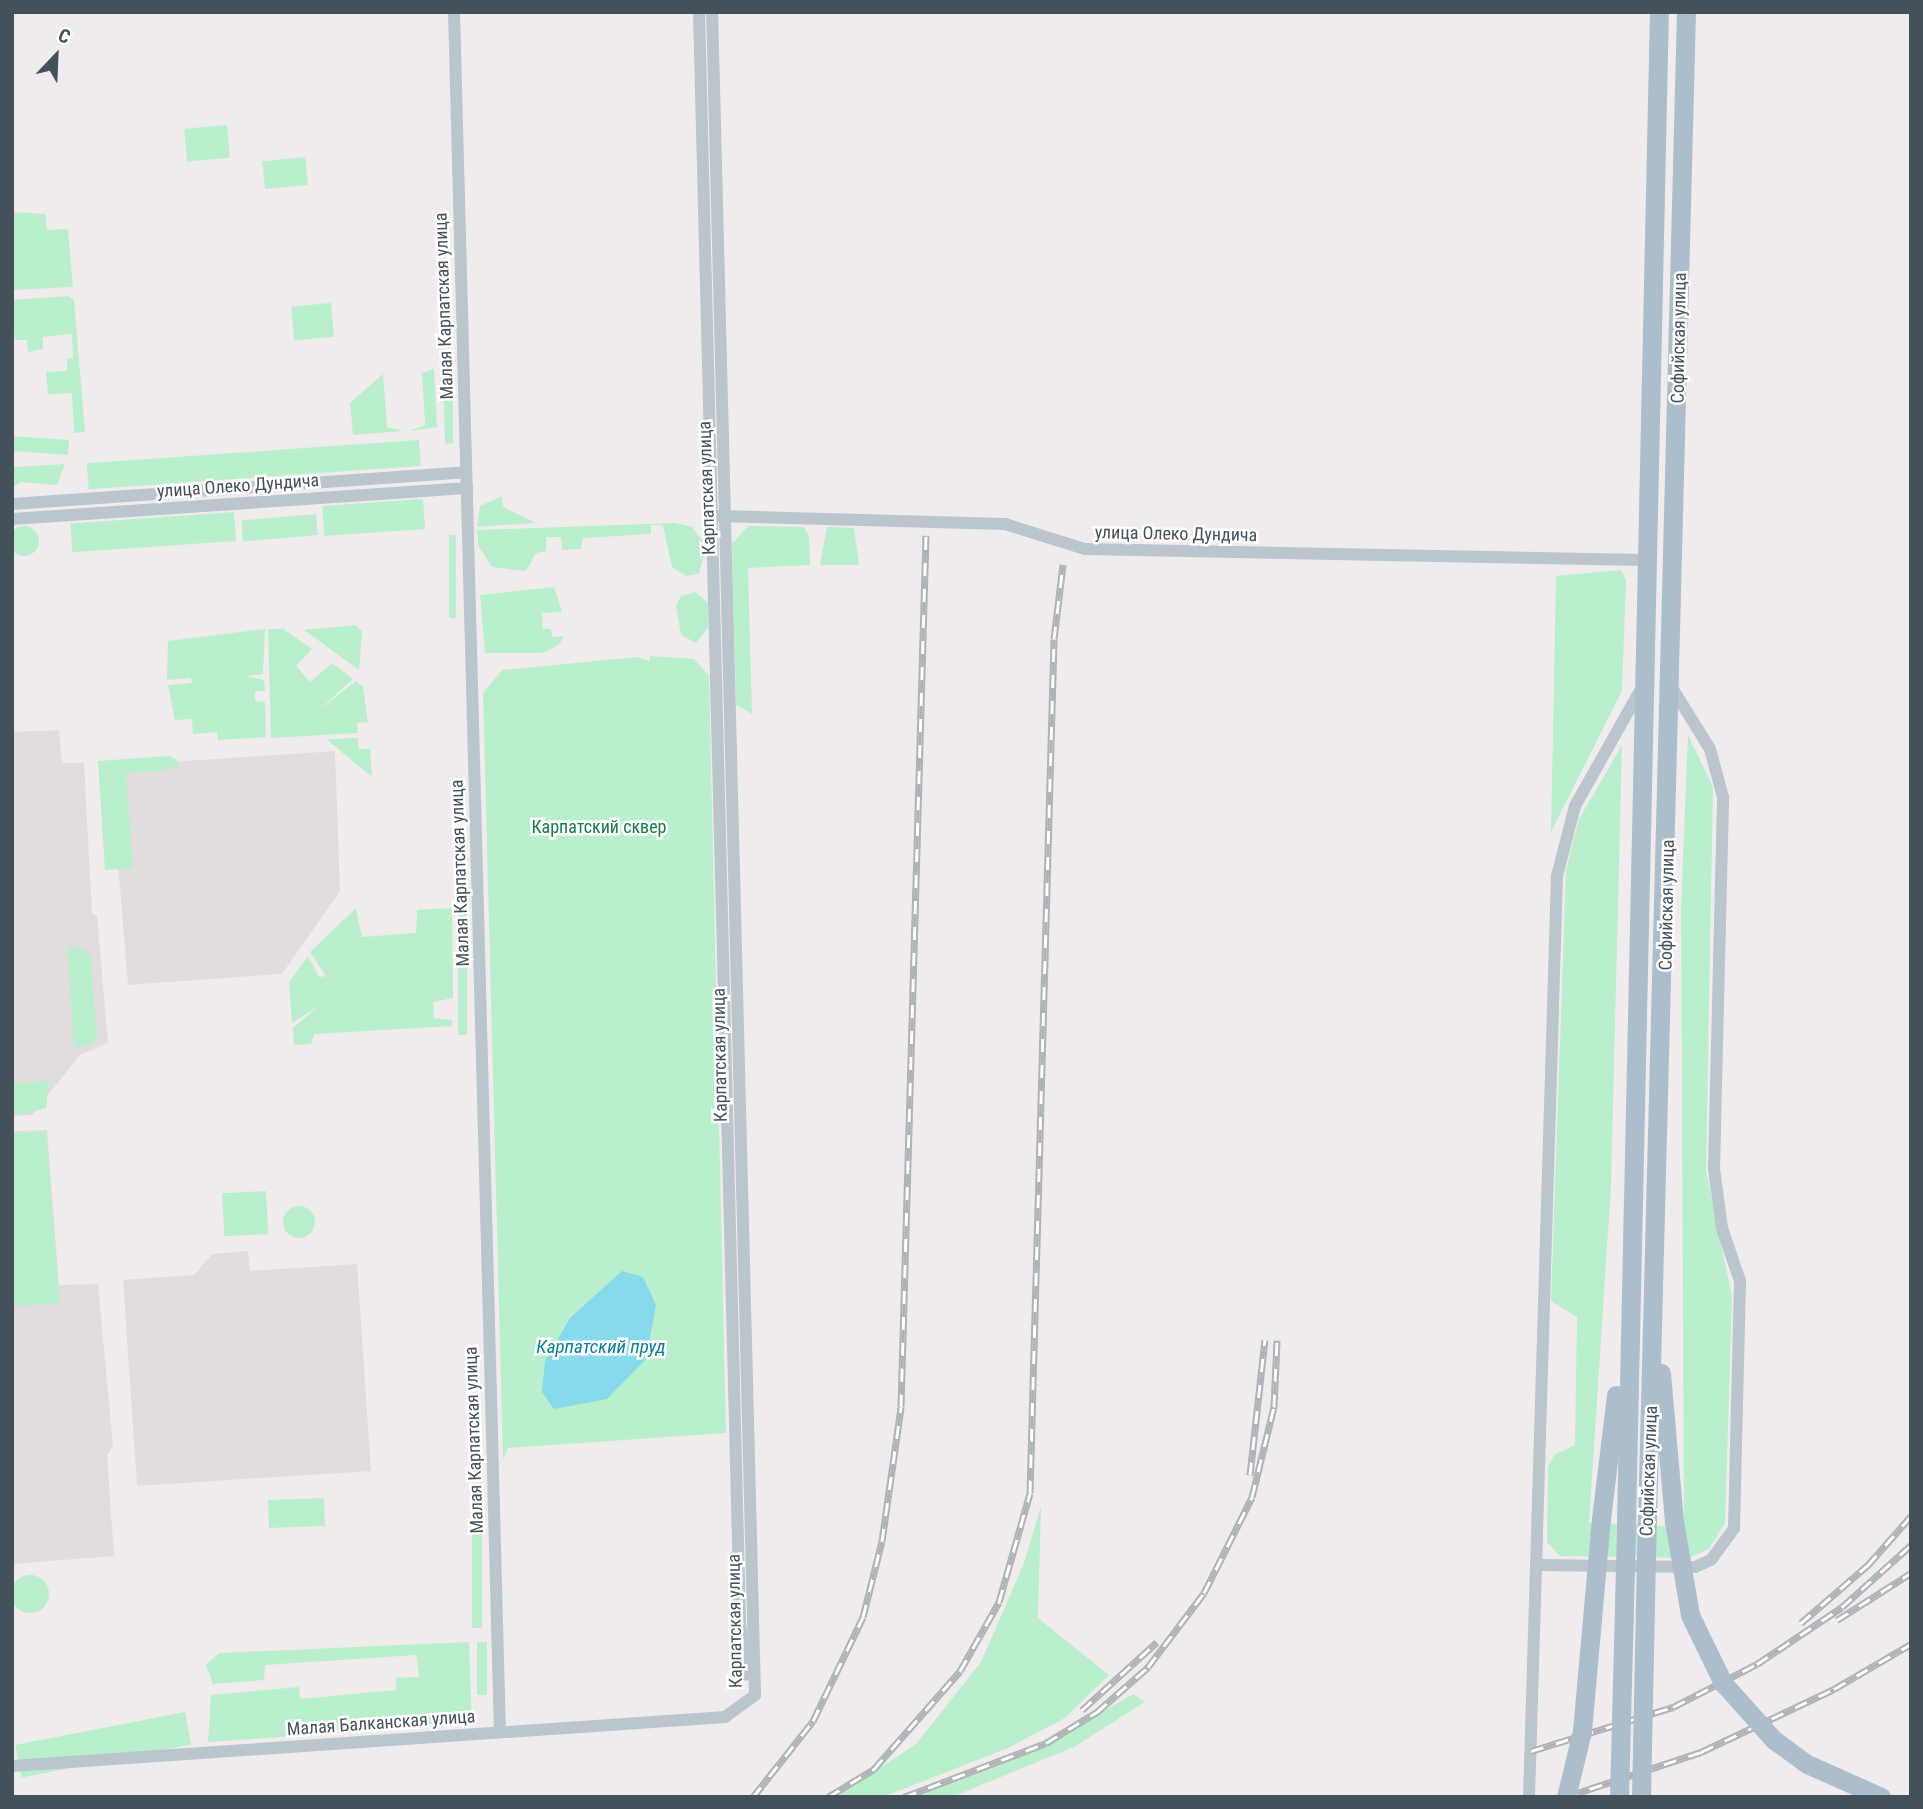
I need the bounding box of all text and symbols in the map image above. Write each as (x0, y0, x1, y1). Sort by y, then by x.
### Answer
north arrow (21, 21, 91, 91)
text: С (55, 24, 74, 49)
street label: Малая Карпатская улица (430, 212, 458, 400)
street label: Софийская улица (1667, 272, 1691, 404)
street label: Карпатская улица (694, 421, 720, 555)
street label: улица Олеко Дундича (156, 470, 320, 502)
street label: улица Олеко Дундича (1095, 522, 1257, 546)
street label: Малая Карпатская улица (446, 779, 474, 967)
park label: Карпатский сквер (532, 816, 666, 838)
street label: Софийская улица (1655, 839, 1679, 971)
street label: Карпатская улица (708, 988, 732, 1122)
water label: Карпатский пруд (536, 1336, 666, 1358)
street label: Малая Карпатская улица (460, 1346, 488, 1534)
street label: Софийская улица (1636, 1405, 1662, 1537)
street label: Карпатская улица (723, 1554, 747, 1688)
street label: Малая Балканская улица (286, 1706, 476, 1740)

